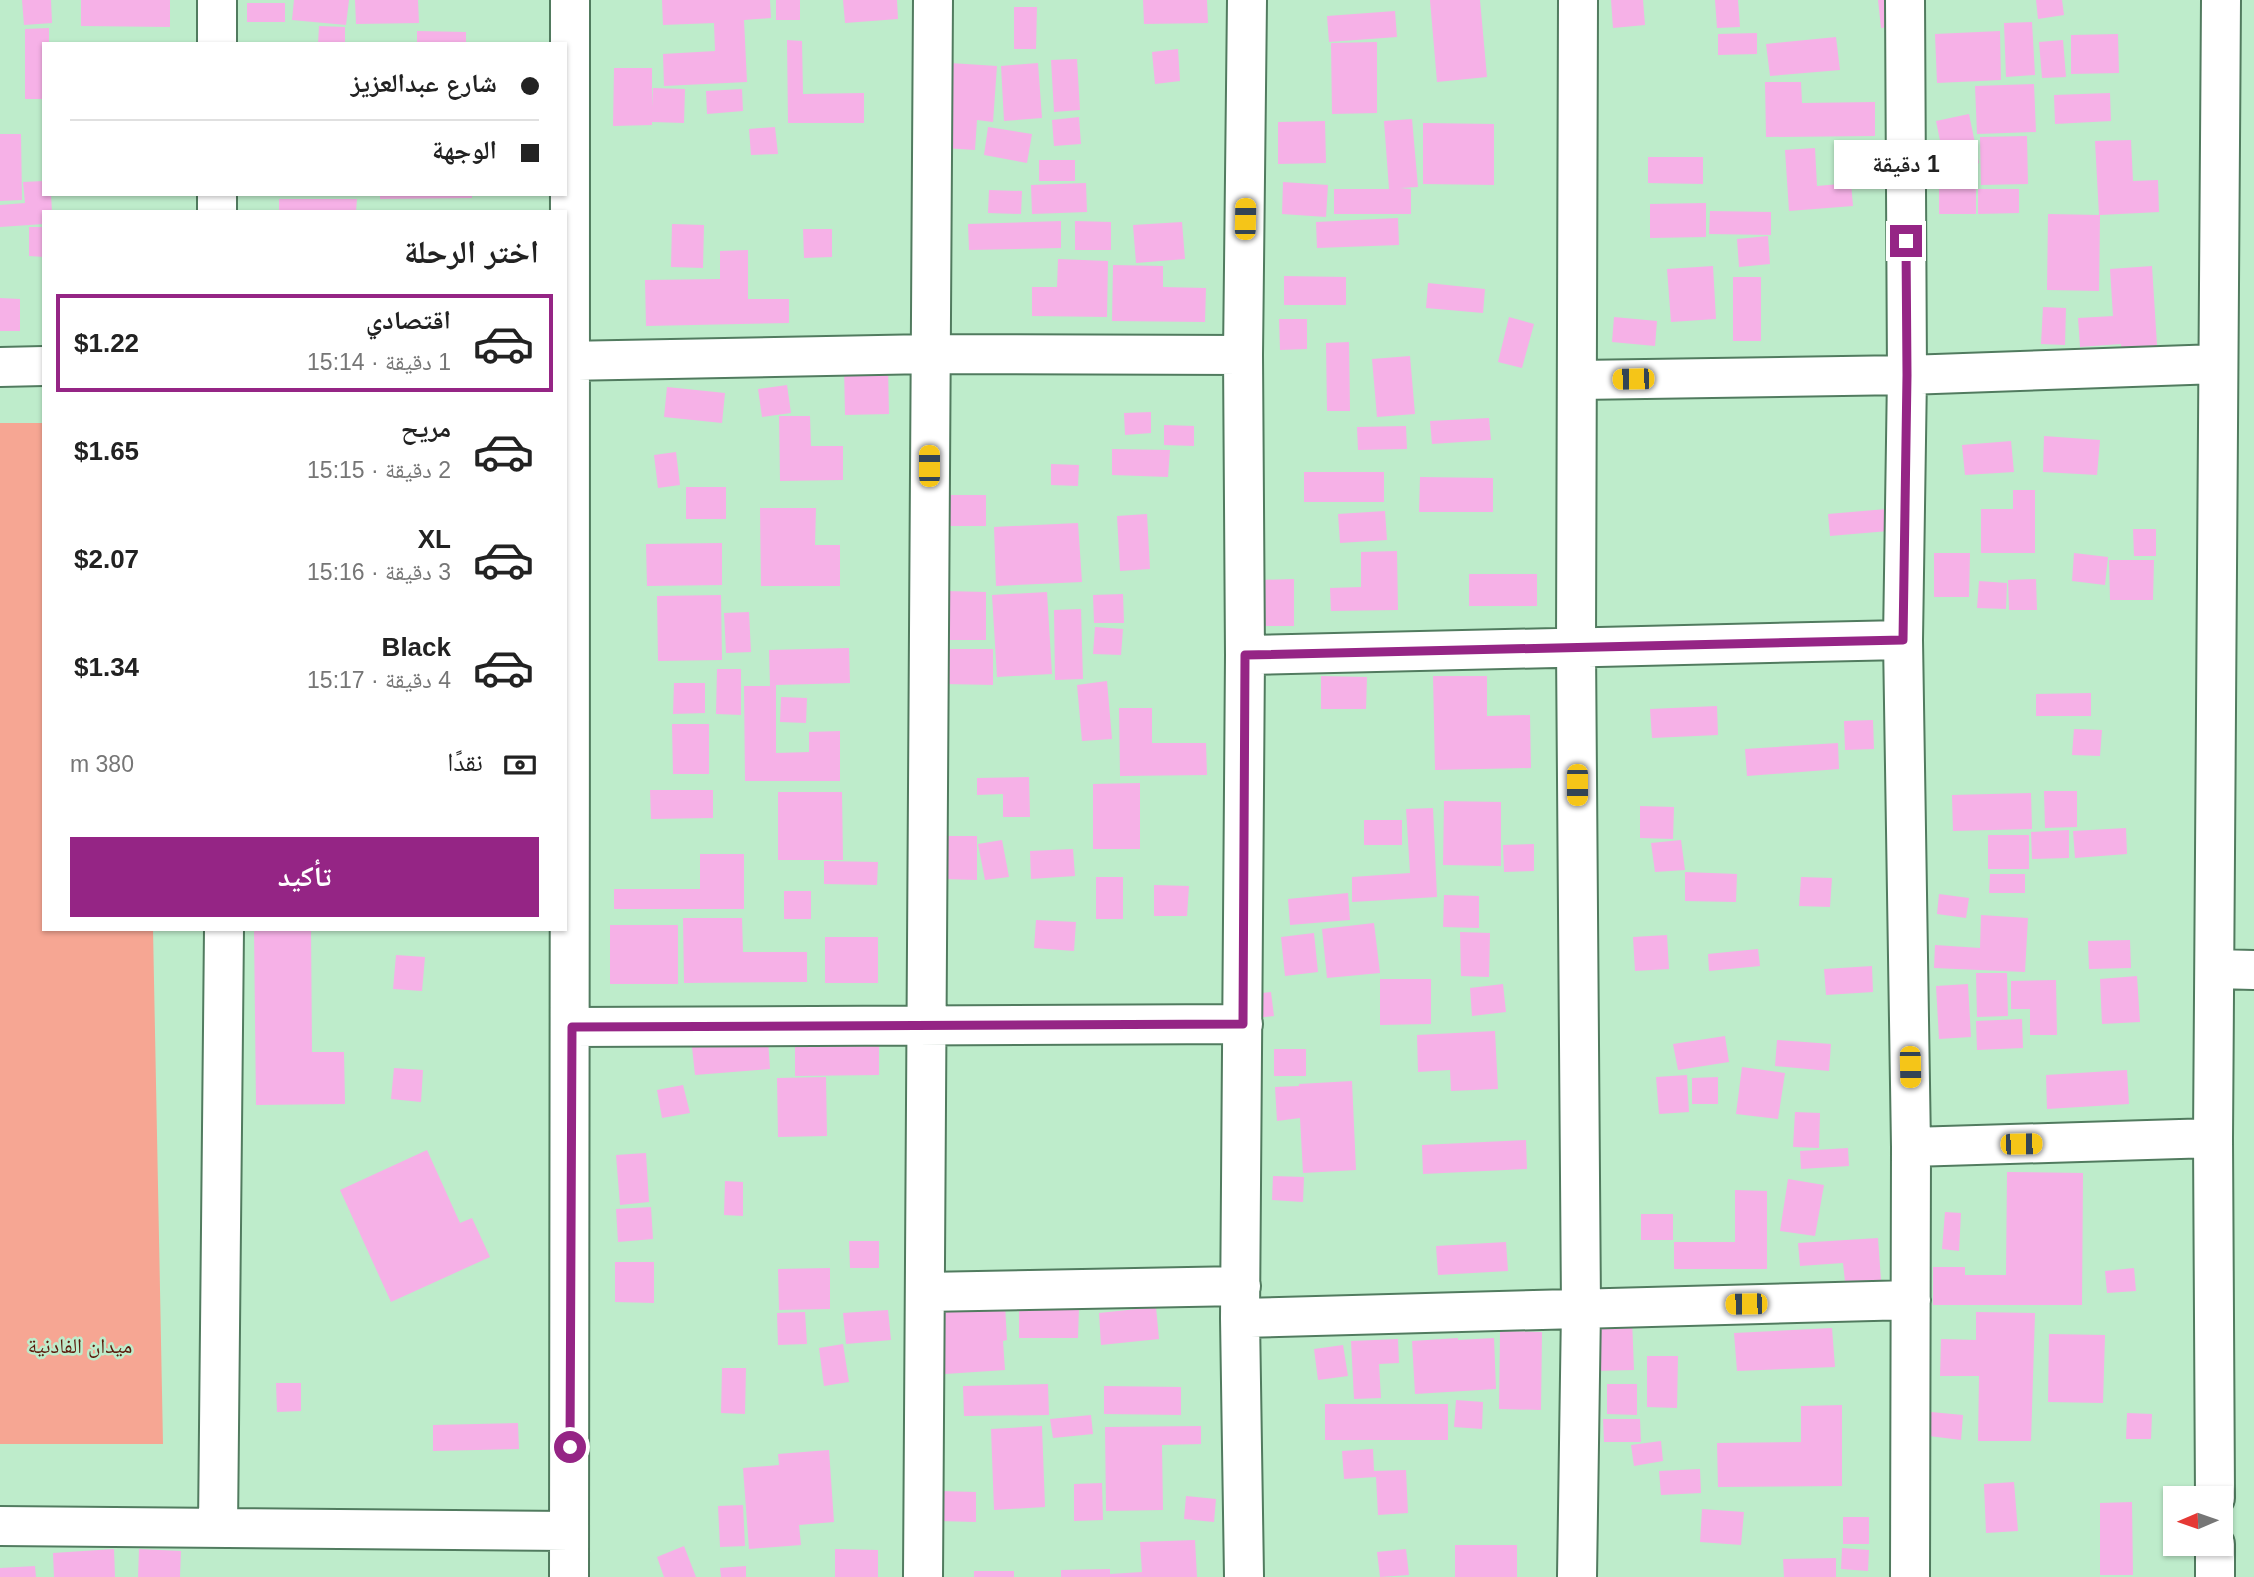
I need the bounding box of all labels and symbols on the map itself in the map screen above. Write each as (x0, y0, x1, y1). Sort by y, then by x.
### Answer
callout: 1 دقيقة (1834, 140, 1978, 188)
car (1235, 198, 1256, 240)
route end (1890, 225, 1922, 257)
car (1612, 368, 1655, 390)
car (919, 445, 940, 487)
car (1567, 764, 1588, 806)
car (1900, 1046, 1921, 1088)
car (2000, 1133, 2043, 1155)
car (1725, 1293, 1768, 1315)
park label: ميدان الفادنية (28, 1334, 132, 1358)
route start (554, 1431, 586, 1463)
north arrow (2163, 1486, 2233, 1556)

